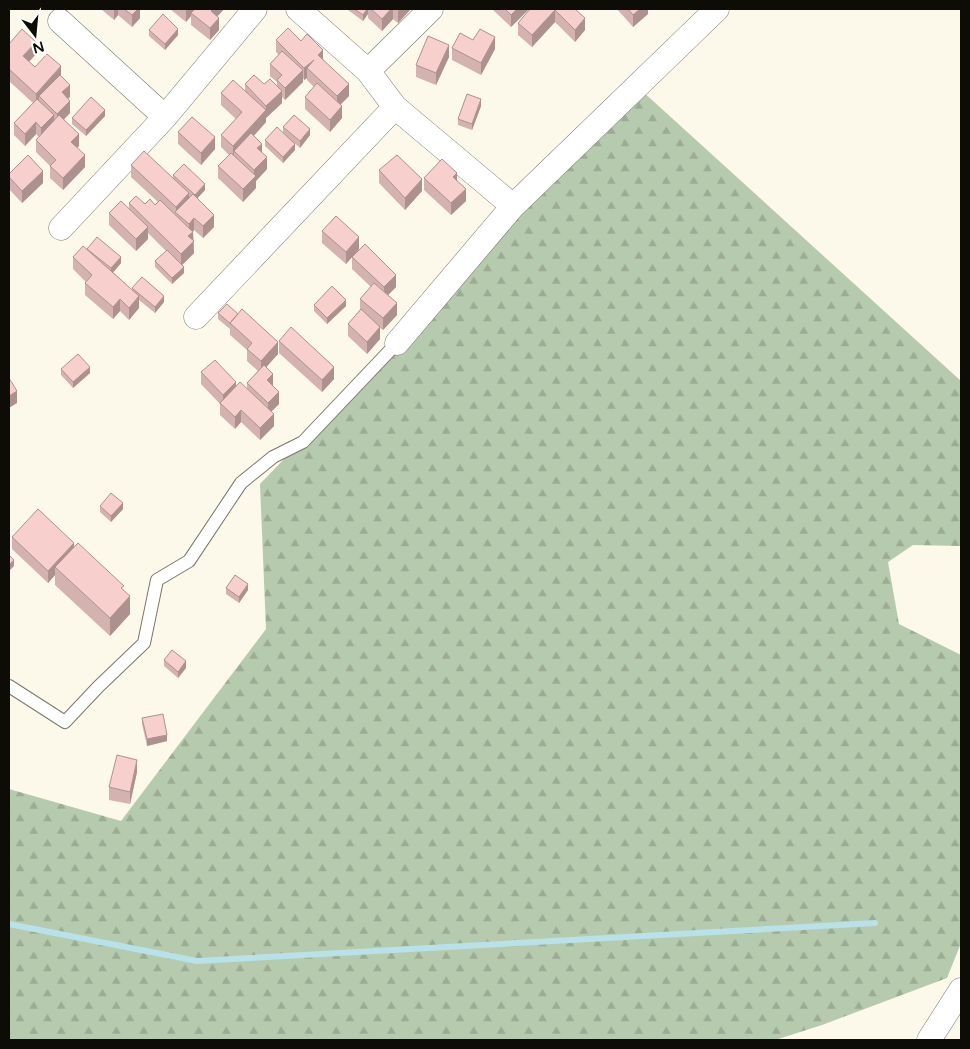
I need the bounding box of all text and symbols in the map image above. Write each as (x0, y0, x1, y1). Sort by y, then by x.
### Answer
north arrow (10, 10, 60, 60)
text: N (31, 37, 46, 57)

